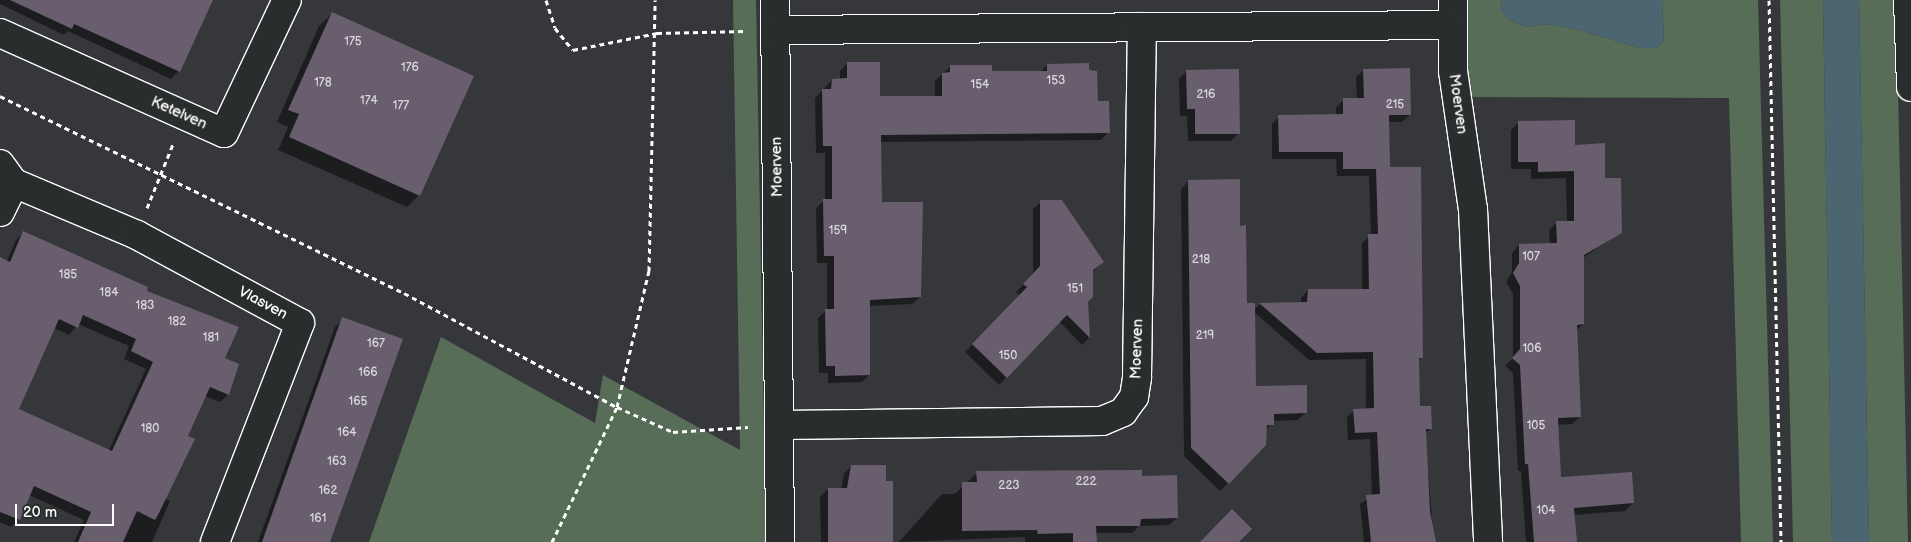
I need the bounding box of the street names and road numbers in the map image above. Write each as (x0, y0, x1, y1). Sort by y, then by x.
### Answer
street label: Moerven (1445, 73, 1471, 135)
street label: Ketelven (148, 93, 210, 133)
street label: Moerven (767, 137, 787, 197)
street label: Vlasven (235, 283, 291, 323)
street label: Moerven (1127, 319, 1147, 379)

